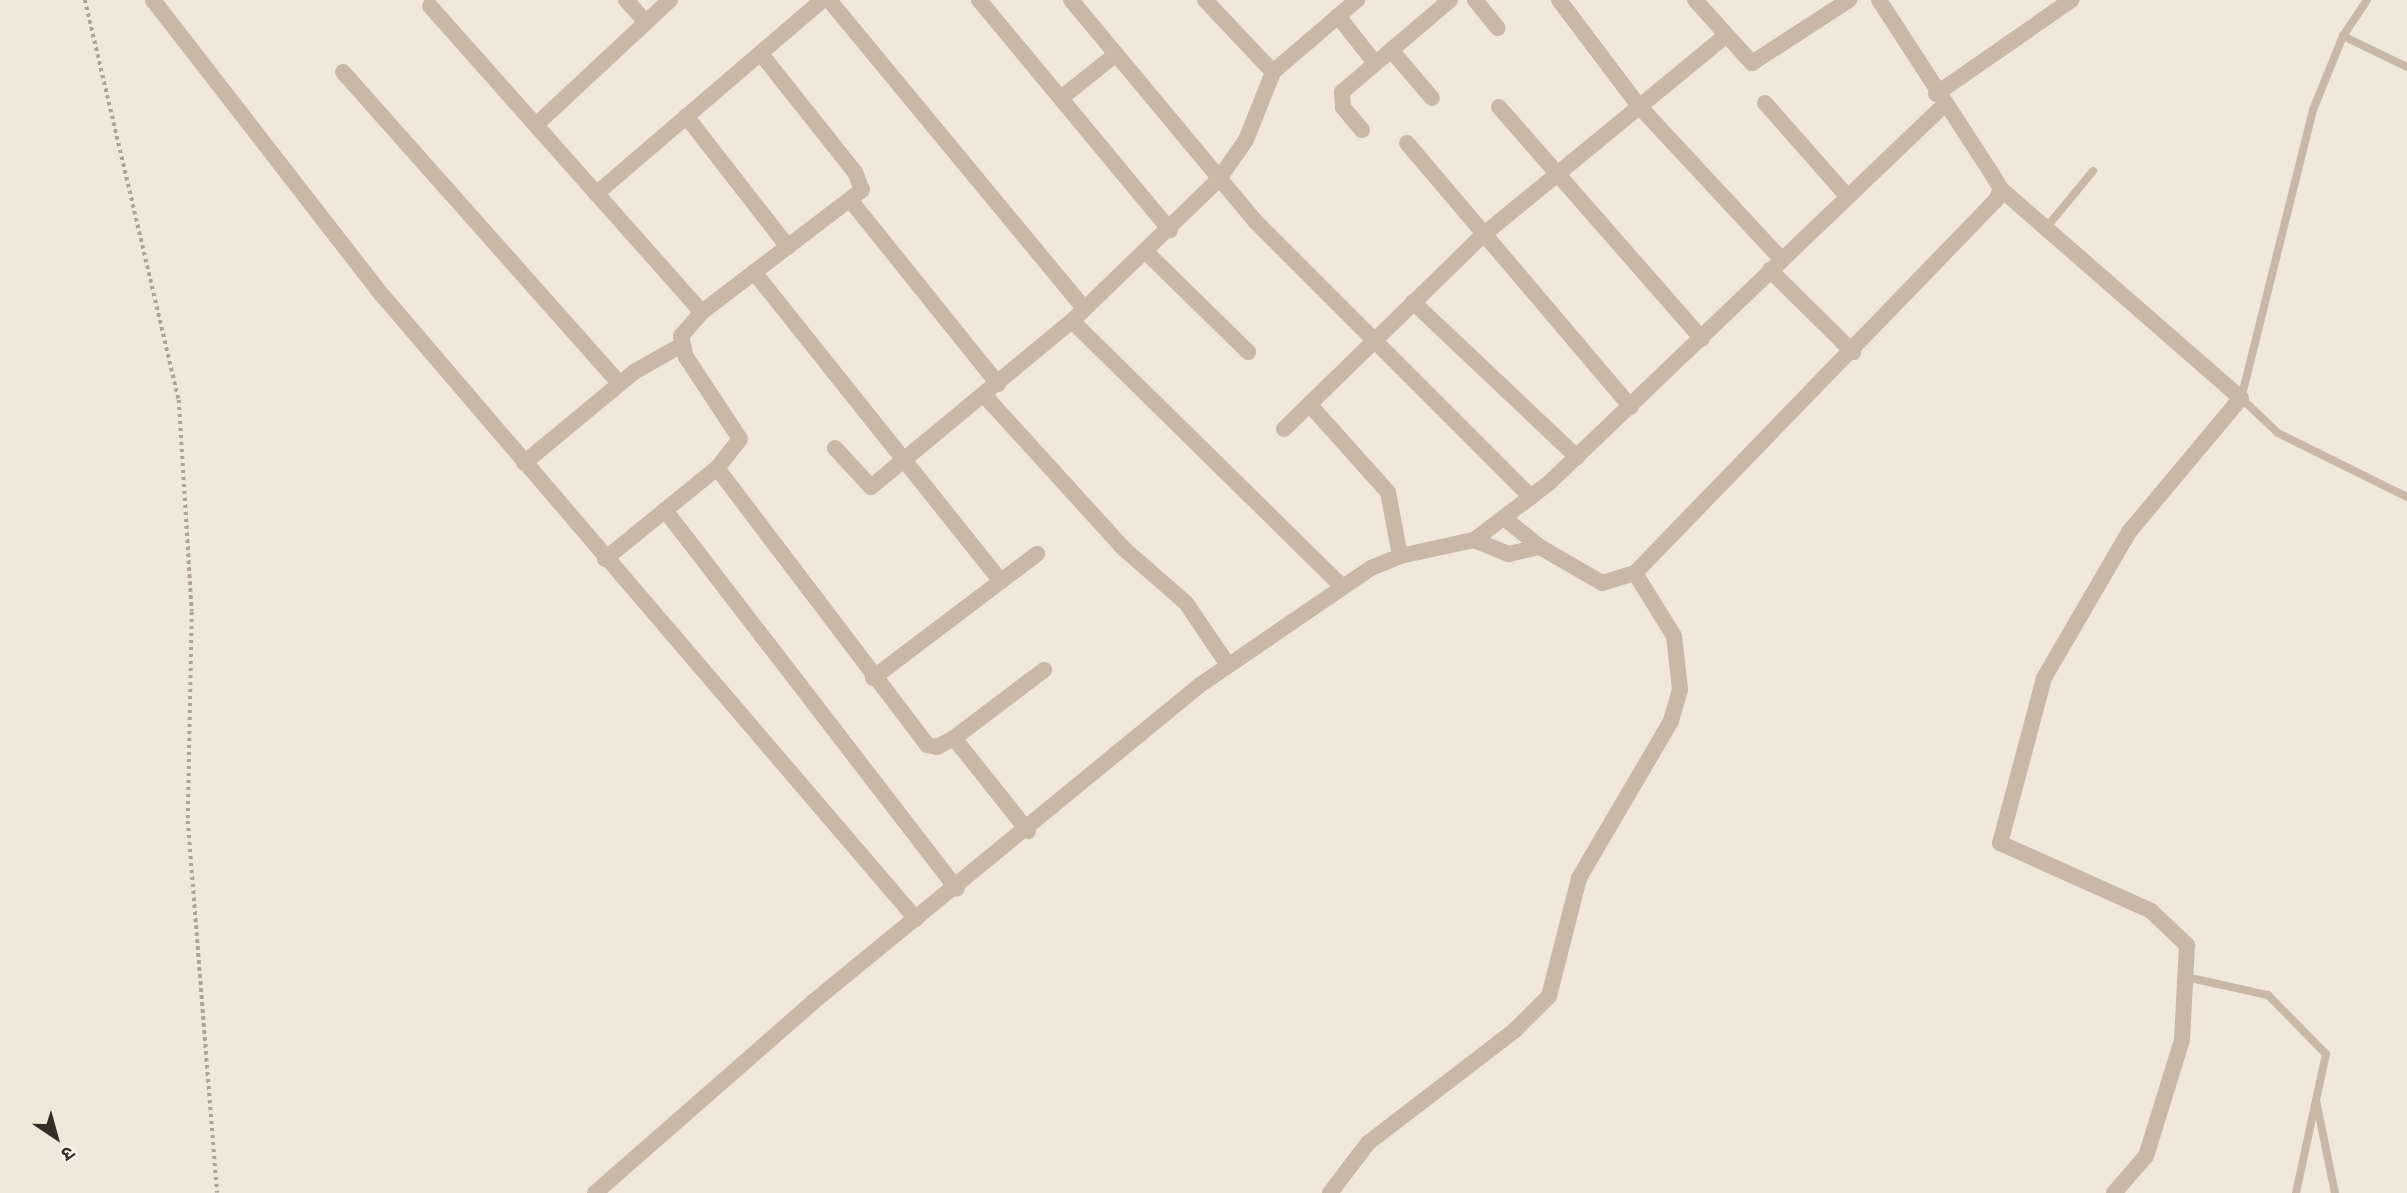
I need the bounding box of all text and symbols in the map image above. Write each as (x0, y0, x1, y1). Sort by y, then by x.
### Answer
north arrow (21, 1102, 91, 1172)
text: उ (56, 1140, 80, 1168)

